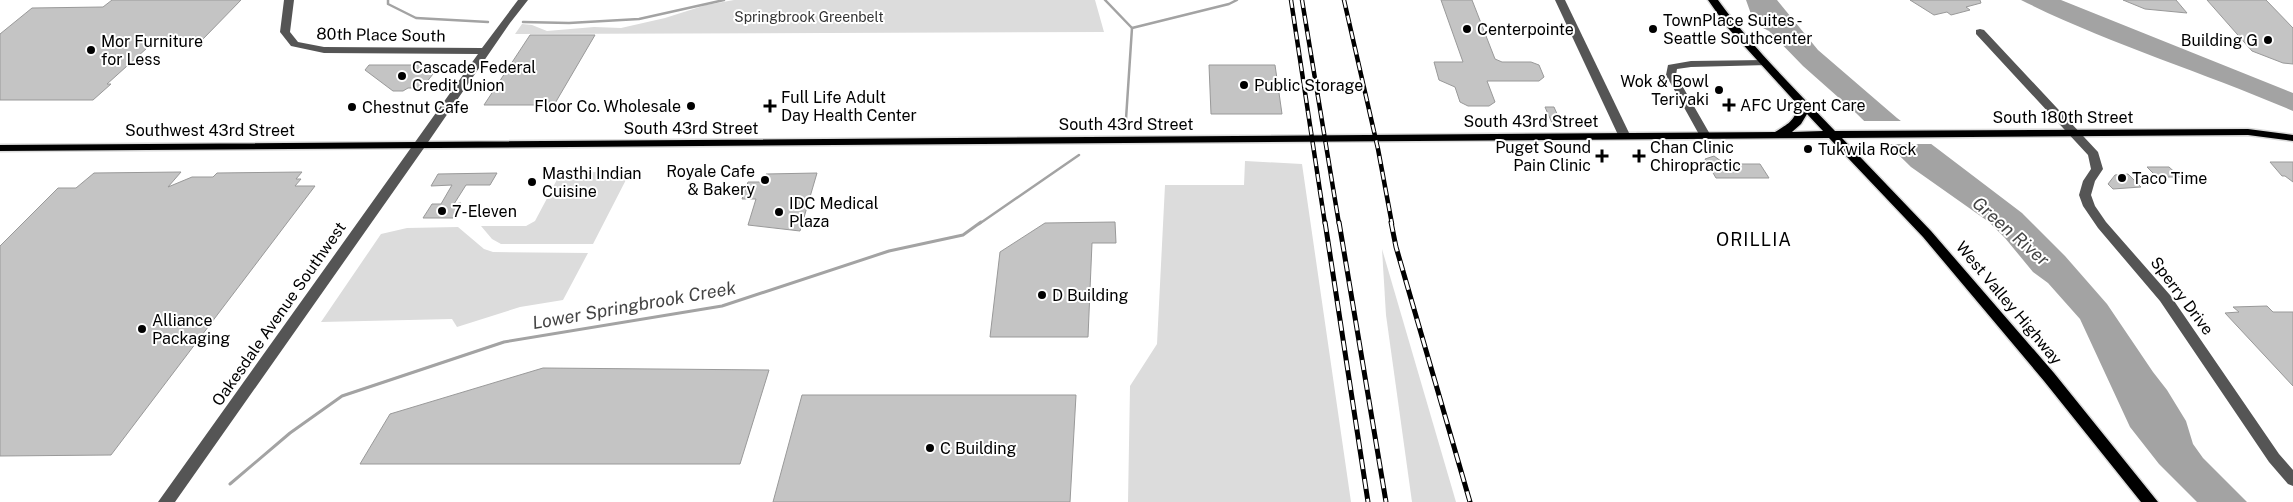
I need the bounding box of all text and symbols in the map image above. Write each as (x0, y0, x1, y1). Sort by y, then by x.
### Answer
park label: Springbrook Greenbelt (734, 9, 884, 25)
place label: TownPlace Suites - Seattle Southcenter (1663, 11, 1813, 48)
place label: Centerpointe (1477, 20, 1574, 39)
marker: Centerpointe (1461, 23, 1473, 35)
marker: TownPlace Suites - Seattle Southcenter (1647, 23, 1659, 35)
street label: 80th Place South (316, 24, 446, 46)
place label: Building G (2181, 31, 2258, 50)
place label: Mor Furniture for Less (101, 32, 203, 69)
marker: Building G (2262, 34, 2274, 46)
marker: Mor Furniture for Less (85, 44, 97, 56)
place label: Cascade Federal Credit Union (412, 58, 536, 95)
marker: Cascade Federal Credit Union (396, 70, 408, 82)
place label: Wok & Bowl Teriyaki (1620, 72, 1709, 109)
place label: Public Storage (1254, 76, 1363, 95)
marker: Public Storage (1238, 79, 1250, 91)
marker: Wok & Bowl Teriyaki (1713, 84, 1725, 96)
place label: Full Life Adult Day Health Center (781, 88, 917, 125)
place label: AFC Urgent Care (1740, 96, 1866, 115)
place label: Floor Co. Wholesale (534, 97, 681, 116)
place label: Chestnut Cafe (362, 98, 469, 117)
marker: AFC Urgent Care (1722, 98, 1736, 112)
marker: Full Life Adult Day Health Center (763, 99, 777, 113)
marker: Floor Co. Wholesale (685, 100, 697, 112)
marker: Chestnut Cafe (346, 101, 358, 113)
street label: South 180th Street (1993, 108, 2134, 127)
street label: South 43rd Street (1464, 112, 1598, 131)
street label: South 43rd Street (1059, 115, 1193, 134)
street label: South 43rd Street (624, 119, 758, 138)
street label: Southwest 43rd Street (125, 121, 295, 140)
place label: Puget Sound Pain Clinic (1495, 138, 1591, 175)
place label: Chan Clinic Chiropractic (1650, 138, 1741, 175)
place label: Tukwila Rock (1818, 140, 1916, 159)
marker: Tukwila Rock (1802, 143, 1814, 155)
marker: Puget Sound Pain Clinic (1595, 149, 1609, 163)
marker: Chan Clinic Chiropractic (1632, 149, 1646, 163)
place label: Royale Cafe & Bakery (666, 162, 755, 199)
place label: Masthi Indian Cuisine (542, 164, 642, 201)
place label: Taco Time (2132, 169, 2207, 188)
marker: Taco Time (2116, 172, 2128, 184)
marker: Royale Cafe & Bakery (759, 174, 771, 186)
marker: Masthi Indian Cuisine (526, 176, 538, 188)
water label: Green River (1968, 192, 2054, 270)
place label: IDC Medical Plaza (789, 194, 879, 231)
place label: 7-Eleven (452, 202, 517, 221)
marker: 7-Eleven (436, 205, 448, 217)
marker: IDC Medical Plaza (773, 206, 785, 218)
street label: Oakesdale Avenue Southwest (208, 218, 350, 410)
district label: ORILLIA (1716, 229, 1792, 250)
street label: West Valley Highway (1952, 238, 2066, 369)
street label: Sperry Drive (2147, 253, 2217, 339)
water label: Lower Springbrook Creek (531, 277, 738, 333)
place label: D Building (1052, 286, 1129, 305)
marker: D Building (1036, 289, 1048, 301)
place label: Alliance Packaging (152, 311, 230, 348)
marker: Alliance Packaging (136, 323, 148, 335)
place label: C Building (940, 439, 1016, 458)
marker: C Building (924, 442, 936, 454)

